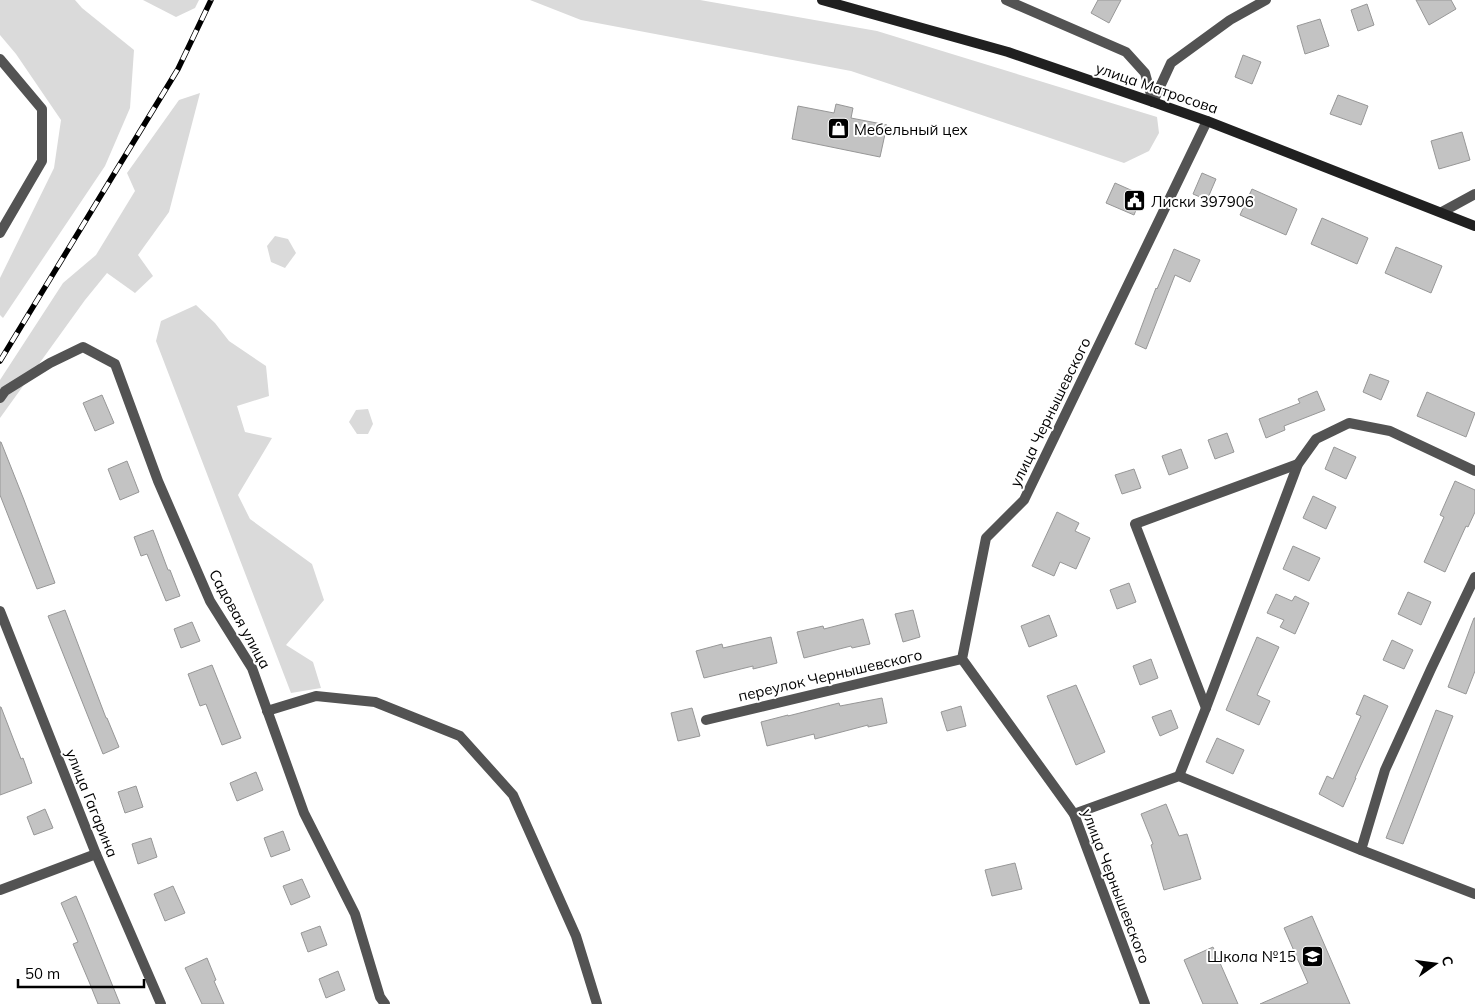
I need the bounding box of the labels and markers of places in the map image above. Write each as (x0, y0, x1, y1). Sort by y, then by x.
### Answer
shop icon: Мебельный цех (826, 117, 850, 141)
place label: Мебельный цех (854, 120, 968, 139)
public building icon: Лиски 397906 (1123, 189, 1147, 213)
place label: Лиски 397906 (1151, 192, 1254, 211)
school or university icon: Школа №15 (1300, 944, 1324, 968)
place label: Школа №15 (1207, 947, 1296, 966)

